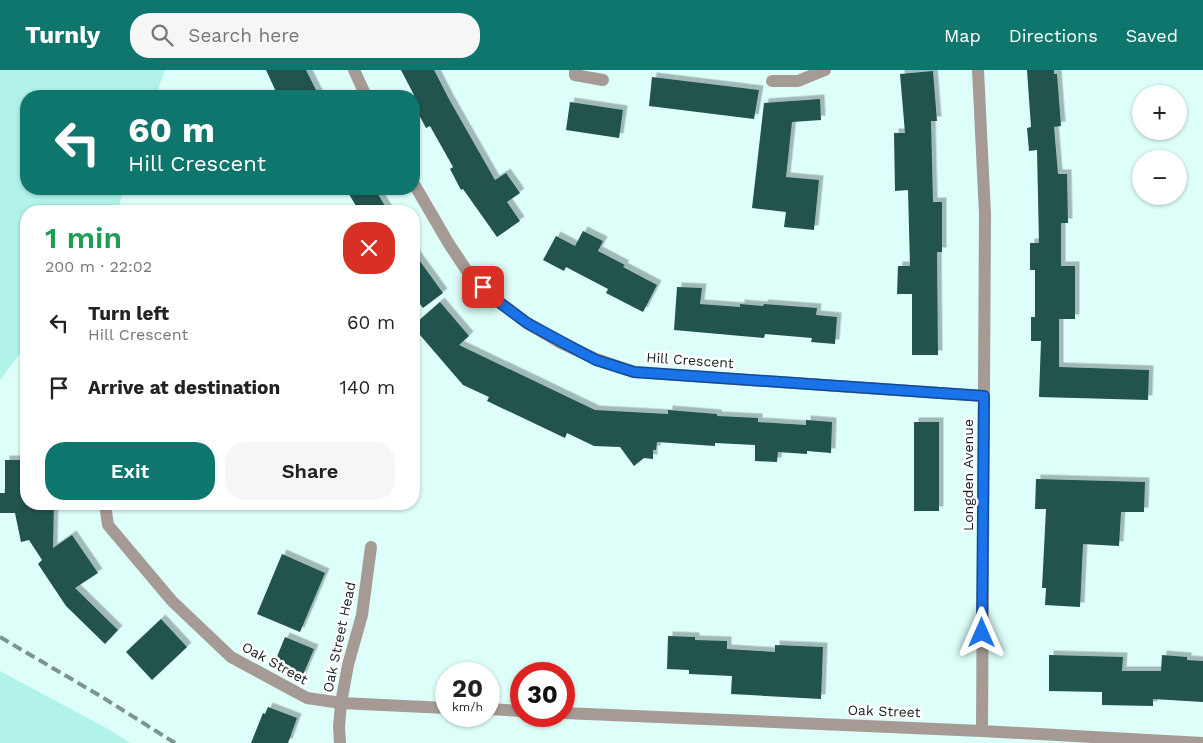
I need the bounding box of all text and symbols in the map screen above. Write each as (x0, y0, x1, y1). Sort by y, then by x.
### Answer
search box (130, 13, 480, 58)
text: Turnly (25, 21, 100, 49)
icon: search (148, 21, 176, 49)
text: Search here (188, 24, 300, 47)
text: Map (944, 25, 981, 46)
text: Directions (1009, 25, 1098, 46)
text: Saved (1126, 25, 1178, 46)
map controls (1132, 85, 1187, 205)
button: + (1132, 85, 1187, 140)
text: 60 m (128, 109, 215, 151)
icon: left (45, 110, 110, 175)
button: − (1132, 150, 1187, 205)
text: Hill Crescent (128, 151, 266, 176)
text: 1 min (45, 220, 122, 255)
button: close (343, 222, 395, 274)
text: 200 m · 22:02 (45, 257, 152, 276)
pin (462, 266, 504, 308)
icon: arrive (469, 273, 497, 301)
text: Turn left (88, 302, 169, 325)
icon: left (45, 309, 73, 337)
text: 60 m (347, 311, 395, 334)
text: Hill Crescent (88, 325, 188, 344)
street label: Hill Crescent (646, 349, 734, 371)
icon: arrive (45, 374, 73, 402)
text: Arrive at destination (88, 376, 280, 399)
text: 140 m (340, 376, 395, 399)
street label: Longden Avenue (960, 419, 976, 531)
button: Exit (45, 442, 215, 500)
button: Share (225, 442, 395, 500)
street label: Oak Street Head (319, 580, 359, 694)
position arrow (955, 606, 1007, 658)
street label: Oak Street (239, 638, 311, 688)
speed limit sign: 30 (510, 662, 575, 727)
text: 20 (452, 674, 483, 703)
text: km/h (452, 700, 483, 714)
street label: Oak Street (847, 702, 921, 720)

